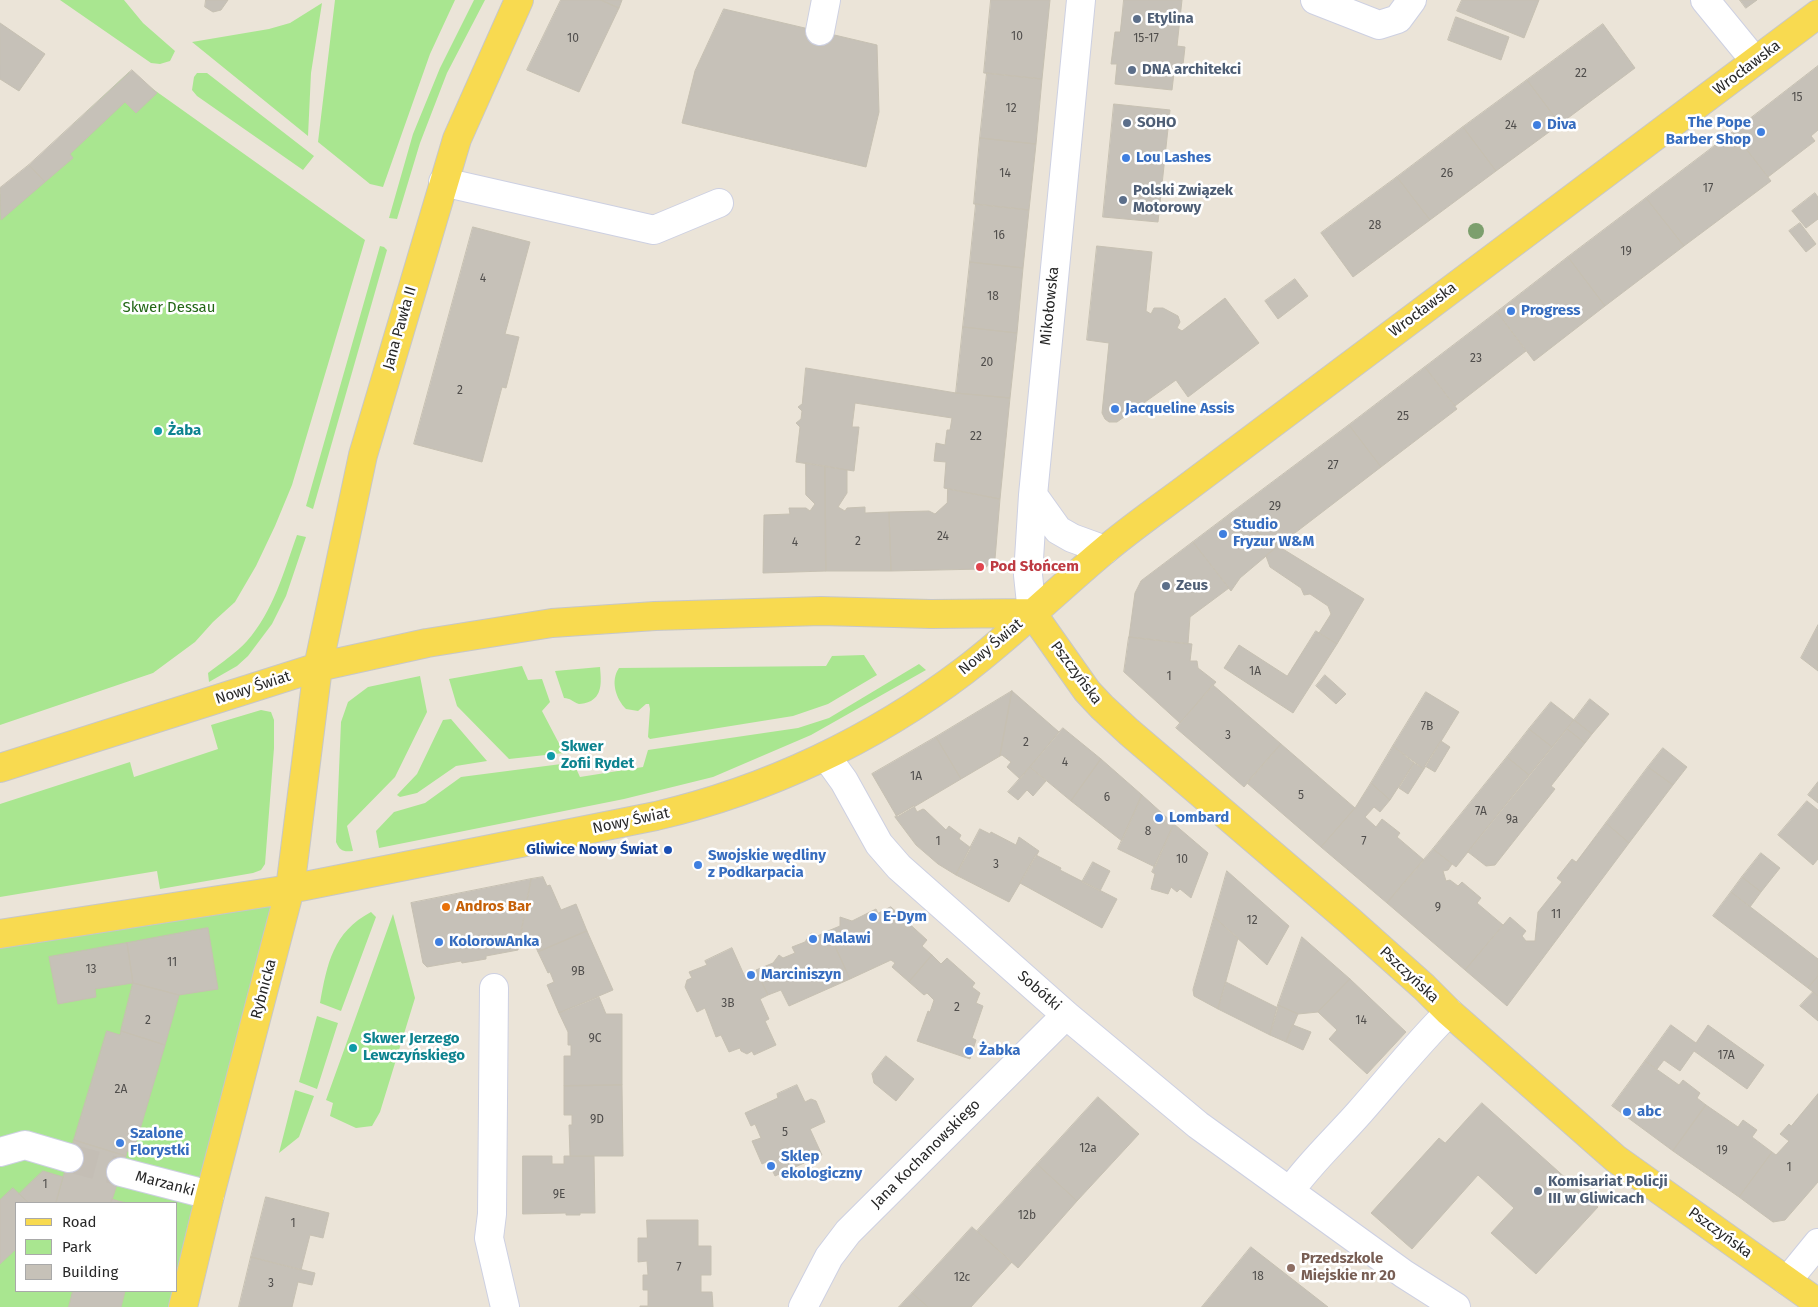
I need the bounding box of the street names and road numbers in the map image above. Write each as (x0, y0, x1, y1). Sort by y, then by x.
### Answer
street label: Wrocławska (1710, 37, 1784, 99)
street label: Mikołowska (1037, 266, 1063, 346)
street label: Wrocławska (1386, 279, 1460, 341)
street label: Jana Pawła II (380, 284, 420, 372)
street label: Nowy Świat (955, 615, 1027, 679)
street label: Pszczyńska (1046, 638, 1106, 708)
street label: Nowy Świat (213, 667, 293, 709)
street label: Nowy Świat (591, 804, 671, 838)
street label: Pszczyńska (1376, 943, 1442, 1007)
street label: Rybnicka (247, 957, 281, 1021)
street label: Sobótki (1013, 967, 1065, 1015)
street label: Jana Kochanowskiego (868, 1096, 984, 1212)
street label: Marzanki (133, 1167, 197, 1201)
street label: Pszczyńska (1685, 1204, 1755, 1262)

